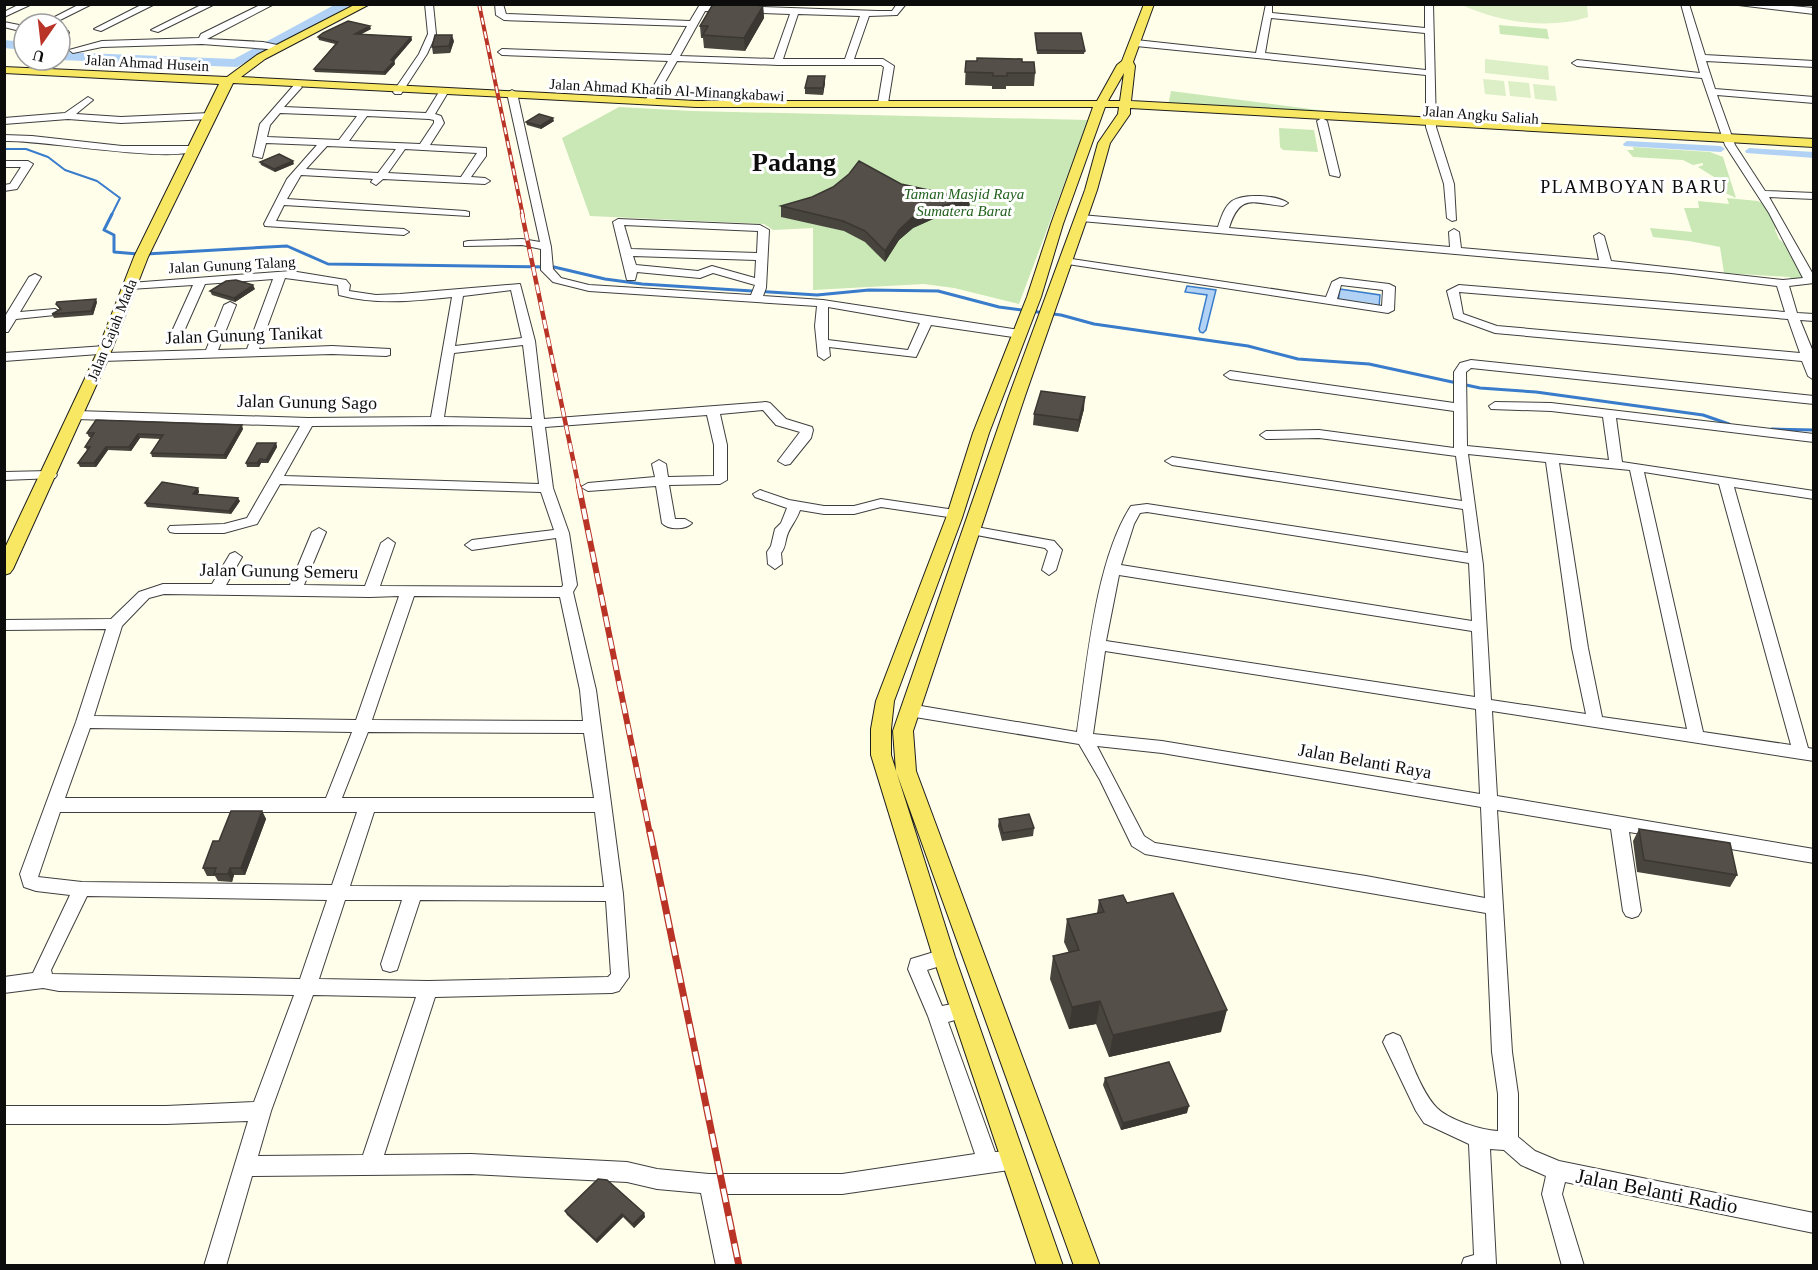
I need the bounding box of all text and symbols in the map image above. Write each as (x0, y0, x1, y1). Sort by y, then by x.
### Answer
north arrow (12, 12, 72, 72)
text: U (30, 46, 46, 66)
street label: Jalan Ahmad Husein (85, 52, 210, 74)
street label: Jalan Ahmad Khatib Al-Minangkabawi (549, 76, 785, 104)
street label: Jalan Angku Saliah (1423, 103, 1540, 127)
district label: Padang (752, 148, 836, 177)
district label: PLAMBOYAN BARU (1540, 177, 1728, 197)
park label: Taman Masjid Raya Sumatera Barat (904, 186, 1024, 219)
street label: Jalan Gunung Talang (168, 254, 296, 276)
street label: Jalan Gajah Mada (84, 276, 140, 383)
street label: Jalan Gunung Tanikat (165, 322, 323, 348)
street label: Jalan Gunung Sago (237, 391, 377, 413)
street label: Jalan Gunung Semeru (199, 560, 359, 582)
street label: Jalan Belanti Raya (1297, 739, 1433, 783)
street label: Jalan Belanti Radio (1574, 1164, 1740, 1218)

